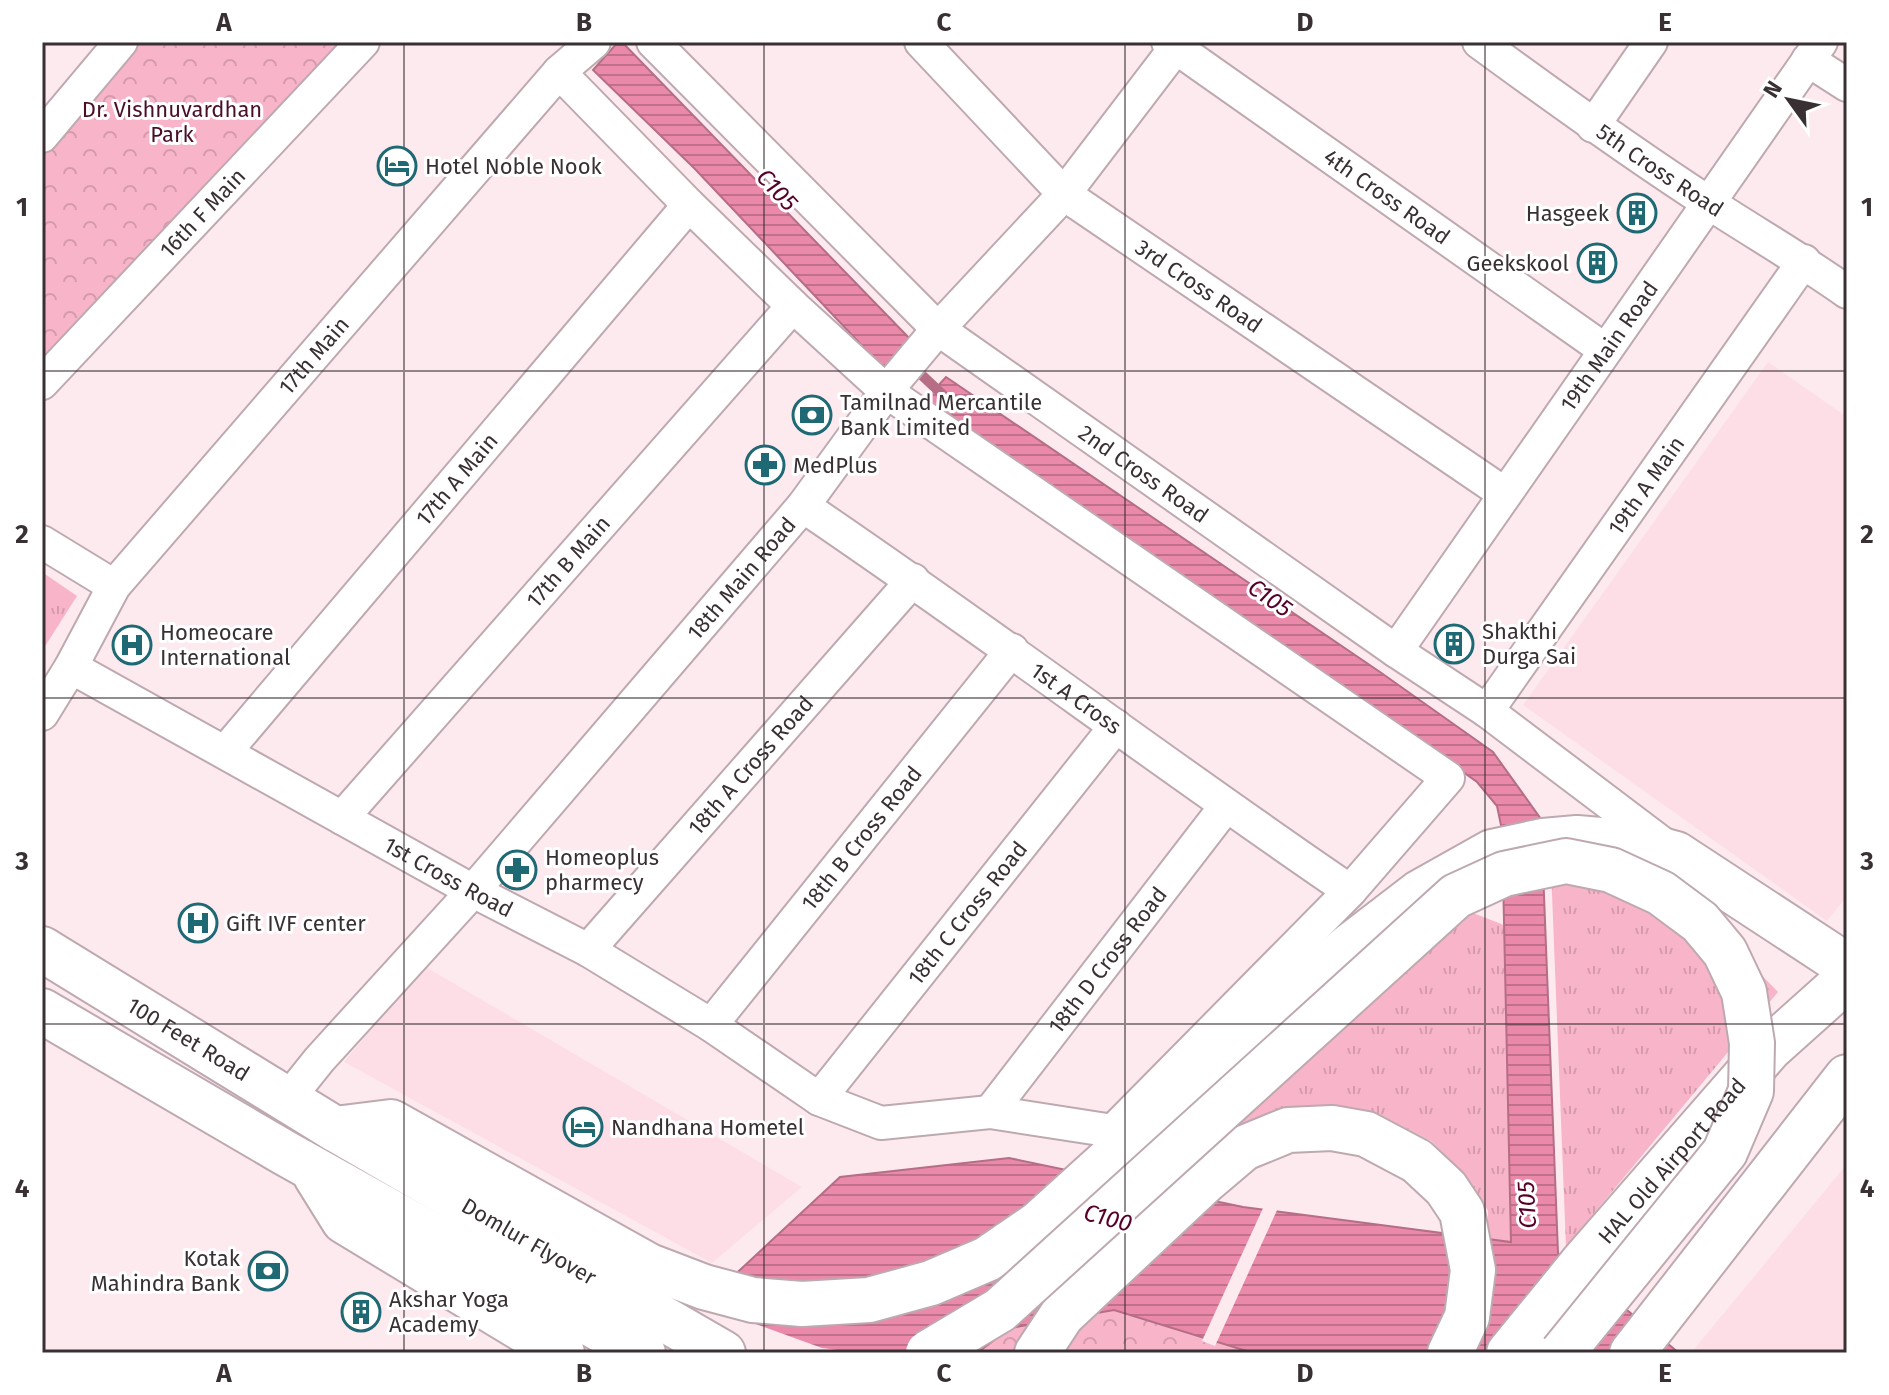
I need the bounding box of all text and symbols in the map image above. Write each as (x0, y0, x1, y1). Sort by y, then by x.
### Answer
text: A (215, 7, 232, 38)
text: B (576, 7, 592, 38)
text: C (937, 7, 952, 38)
text: D (1297, 7, 1314, 38)
text: E (1658, 7, 1672, 38)
north arrow (1749, 60, 1829, 140)
text: N (1757, 76, 1788, 103)
park label: Dr. Vishnuvardhan Park (82, 96, 262, 148)
street label: 5th Cross Road (1592, 118, 1729, 222)
street label: 4th Cross Road (1319, 143, 1455, 250)
hotel icon: Hotel Noble Nook (376, 145, 418, 187)
place label: Hotel Noble Nook (425, 153, 603, 180)
street label: 16th F Main (154, 162, 251, 263)
water label: C105 (751, 163, 803, 217)
text: 1 (16, 192, 28, 223)
building icon: Hasgeek (1616, 192, 1658, 234)
text: 1 (1861, 192, 1873, 223)
place label: Hasgeek (1526, 200, 1610, 227)
street label: 3rd Cross Road (1130, 233, 1268, 338)
building icon: Geekskool (1576, 242, 1618, 284)
place label: Geekskool (1467, 250, 1569, 277)
street label: 19th Main Road (1554, 276, 1664, 416)
street label: 17th Main (273, 311, 355, 400)
place label: Tamilnad Mercantile Bank Limited (840, 389, 1042, 441)
bank icon: Tamilnad Mercantile Bank Limited (791, 394, 833, 436)
street label: 2nd Cross Road (1074, 419, 1214, 529)
street label: 17th A Main (410, 427, 503, 531)
street label: 19th A Main (1602, 431, 1690, 540)
pharmacy icon: MedPlus (744, 444, 786, 486)
place label: MedPlus (793, 452, 877, 479)
street label: 17th B Main (520, 510, 616, 613)
street label: 18th Main Road (681, 511, 801, 645)
text: 2 (15, 519, 29, 550)
text: 2 (1860, 519, 1874, 550)
water label: C105 (1243, 573, 1298, 623)
place label: Shakthi Durga Sai (1482, 618, 1576, 670)
place label: Homeocare International (160, 619, 290, 671)
building icon: Shakthi Durga Sai (1433, 623, 1475, 665)
hospital icon: Homeocare International (111, 624, 153, 666)
street label: 1st A Cross (1026, 656, 1127, 740)
street label: 18th A Cross Road (682, 690, 819, 840)
street label: 18th B Cross Road (795, 760, 927, 915)
street label: 1st Cross Road (379, 831, 518, 923)
street label: 18th C Cross Road (902, 835, 1033, 990)
place label: Homeoplus pharmecy (545, 844, 659, 896)
text: 3 (14, 846, 29, 877)
text: 3 (1859, 846, 1874, 877)
pharmacy icon: Homeoplus pharmecy (496, 849, 538, 891)
street label: 18th D Cross Road (1042, 881, 1172, 1039)
hospital icon: Gift IVF center (177, 902, 219, 944)
place label: Gift IVF center (226, 910, 366, 937)
street label: 100 Feet Road (122, 991, 255, 1087)
street label: HAL Old Airport Road (1592, 1072, 1751, 1249)
hotel icon: Nandhana Hometel (562, 1106, 604, 1148)
place label: Nandhana Hometel (611, 1114, 804, 1141)
text: 4 (15, 1173, 30, 1204)
text: 4 (1860, 1173, 1875, 1204)
water label: C105 (1512, 1180, 1542, 1229)
street label: Domlur Flyover (457, 1192, 602, 1291)
water label: C100 (1081, 1198, 1135, 1238)
place label: Kotak Mahindra Bank (91, 1245, 241, 1297)
bank icon: Kotak Mahindra Bank (247, 1250, 289, 1292)
place label: Akshar Yoga Academy (389, 1286, 509, 1338)
building icon: Akshar Yoga Academy (340, 1291, 382, 1333)
text: A (215, 1358, 232, 1389)
text: B (576, 1358, 592, 1389)
text: C (937, 1358, 952, 1389)
text: D (1297, 1358, 1314, 1389)
text: E (1658, 1358, 1672, 1389)

